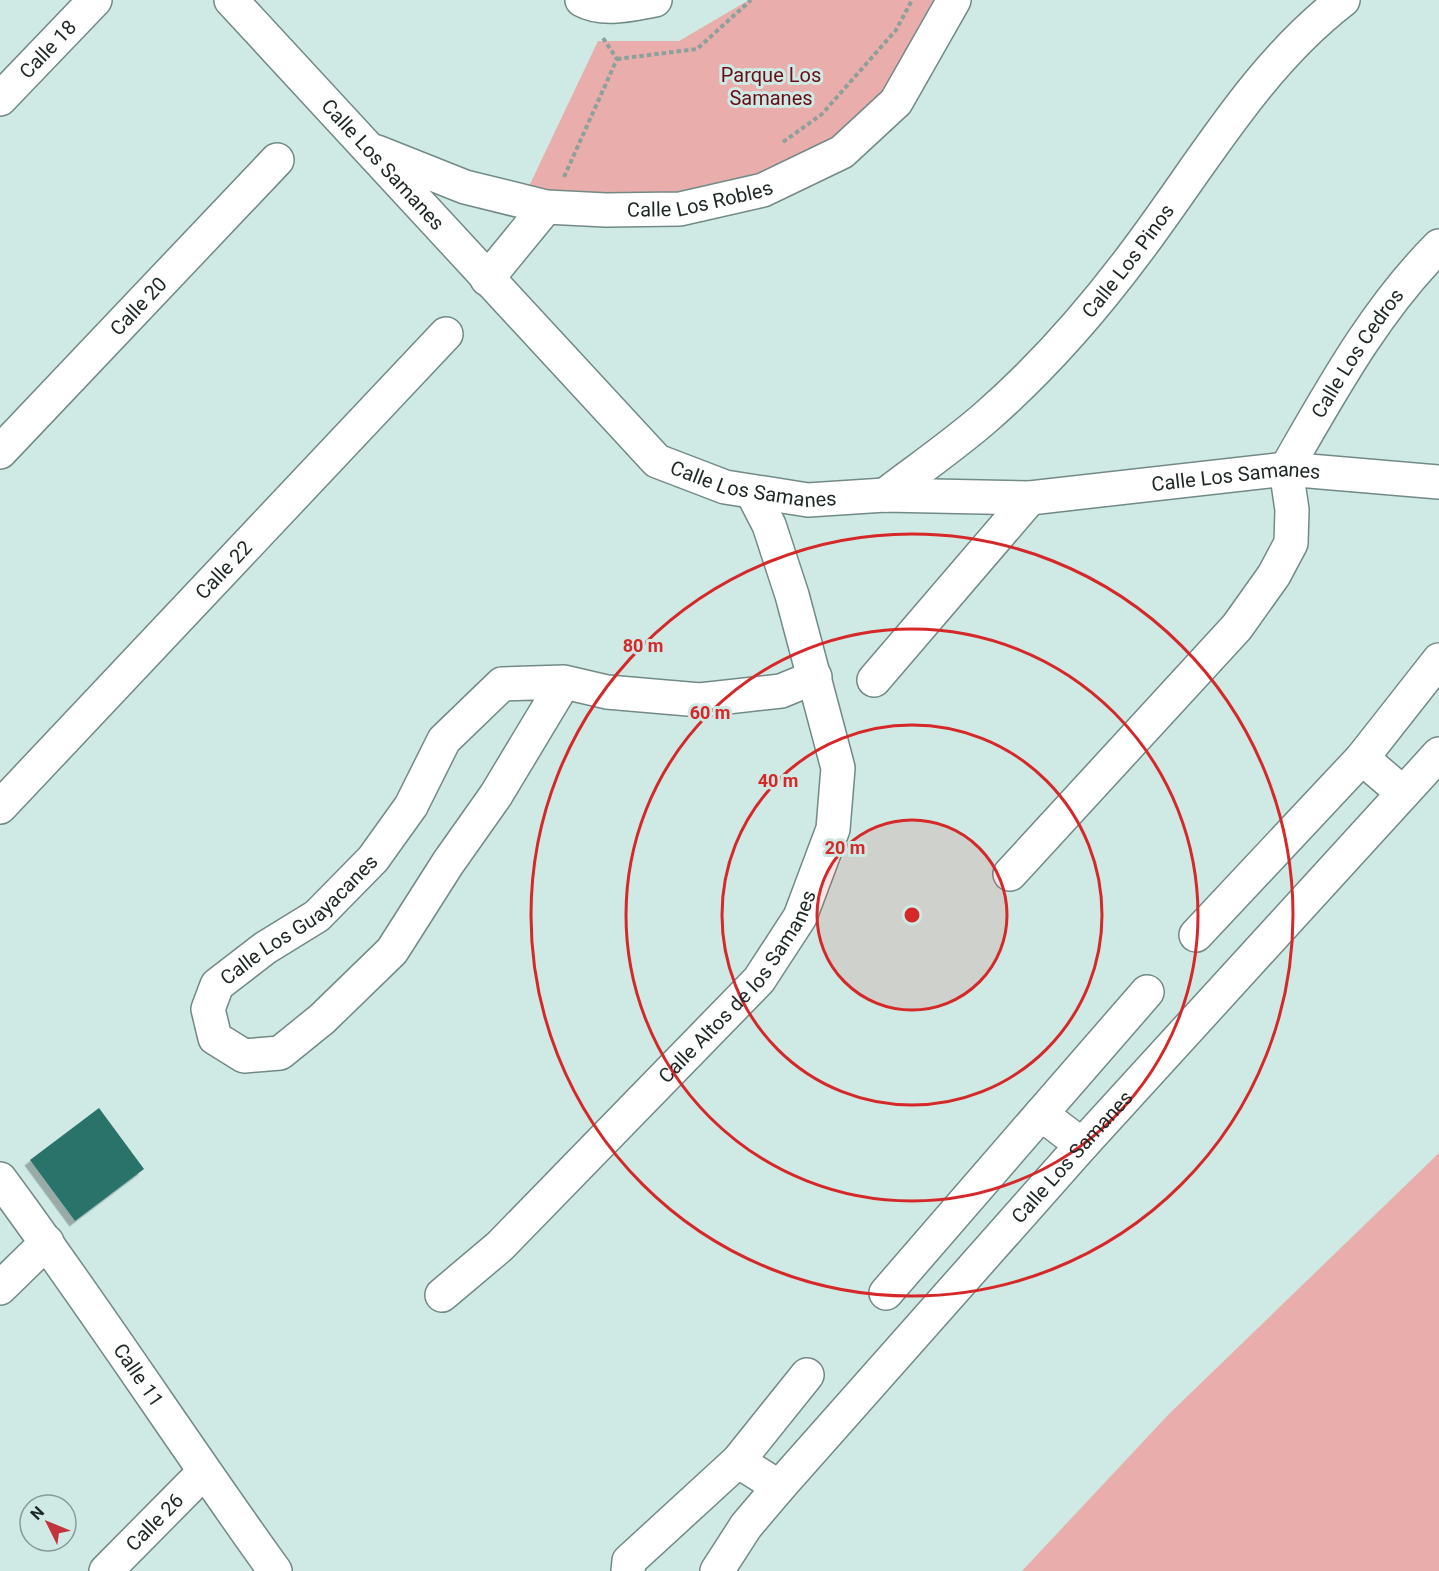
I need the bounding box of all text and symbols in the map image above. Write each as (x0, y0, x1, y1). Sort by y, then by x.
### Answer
street label: Calle 18 (14, 15, 81, 83)
park label: Parque Los Samanes (721, 63, 821, 110)
street label: Calle Los Samanes (317, 94, 449, 235)
street label: Calle Los Robles (627, 175, 777, 222)
street label: Calle Los Pinos (1077, 199, 1179, 323)
street label: Calle 20 (105, 272, 172, 340)
street label: Calle Los Cedros (1306, 284, 1408, 422)
street label: Calle Los Samanes (667, 455, 837, 512)
street label: Calle Los Samanes (1150, 457, 1322, 496)
street label: Calle 22 (190, 535, 257, 604)
text: 80 m (623, 635, 663, 656)
text: 60 m (690, 702, 730, 723)
text: 40 m (758, 770, 798, 791)
text: 20 m (825, 837, 865, 858)
street label: Calle Los Guayacanes (216, 850, 383, 990)
street label: Calle Altos de los Samanes (653, 887, 821, 1088)
centre of rings (902, 905, 922, 925)
street label: Calle Los Samanes (1006, 1086, 1138, 1228)
street label: Calle 11 (108, 1339, 169, 1411)
street label: Calle 26 (121, 1488, 188, 1556)
north arrow (18, 1493, 78, 1553)
text: N (27, 1503, 48, 1524)

